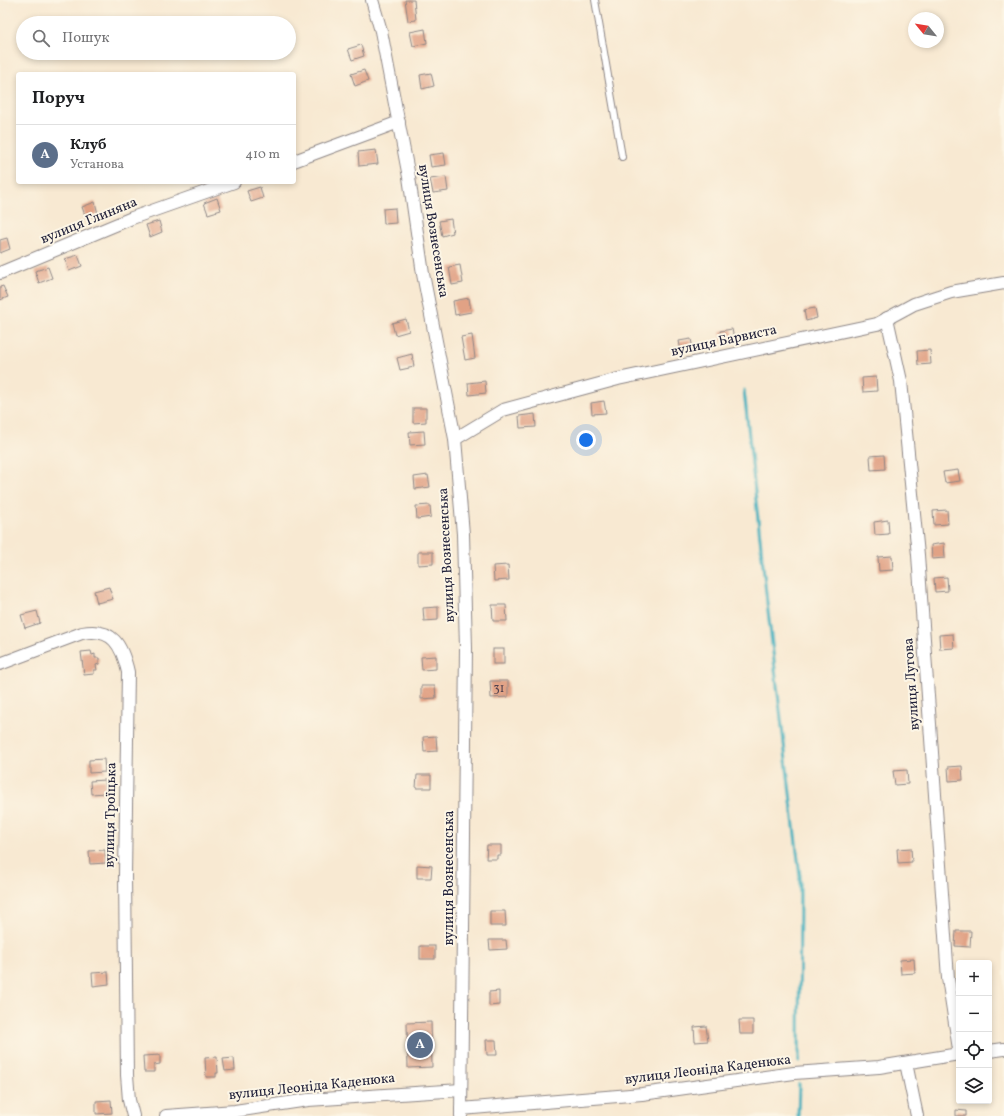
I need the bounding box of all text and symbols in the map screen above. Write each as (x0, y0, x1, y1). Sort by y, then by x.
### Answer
north arrow (908, 12, 944, 48)
search box (16, 16, 296, 60)
icon: search (30, 27, 52, 49)
text: Пошук (62, 28, 110, 49)
text: Поруч (32, 87, 85, 110)
text: Клуб (70, 135, 107, 156)
text: A (40, 146, 50, 164)
text: 410 m (245, 146, 280, 164)
text: Установа (70, 156, 124, 174)
street label: вулиця Вознесенська (413, 163, 453, 299)
street label: вулиця Глиняна (38, 193, 140, 249)
street label: вулиця Барвиста (669, 320, 779, 361)
your location (576, 430, 596, 450)
street label: вулиця Вознесенська (434, 487, 460, 623)
street label: вулиця Лугова (899, 637, 925, 731)
house number: 31 (494, 681, 504, 697)
street label: вулиця Троїцька (101, 762, 121, 868)
street label: вулиця Вознесенська (440, 811, 459, 945)
map controls (956, 960, 992, 1104)
button: + (956, 960, 992, 996)
button: − (956, 996, 992, 1032)
pin: A (407, 1030, 433, 1060)
button: locate (956, 1032, 992, 1068)
street label: вулиця Леоніда Каденюка (624, 1050, 792, 1090)
button: layers (956, 1068, 992, 1104)
street label: вулиця Леоніда Каденюка (228, 1069, 396, 1105)

